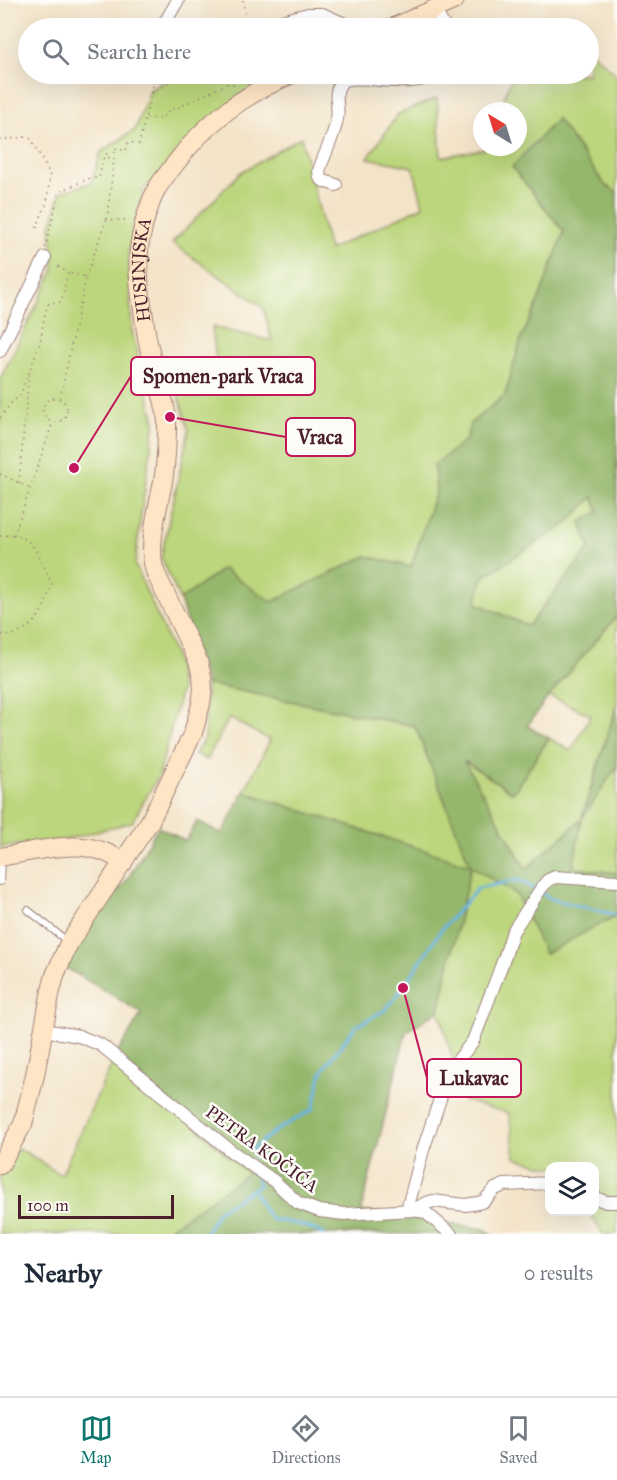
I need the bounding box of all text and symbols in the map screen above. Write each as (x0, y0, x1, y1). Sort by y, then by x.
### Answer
search box (18, 18, 599, 84)
icon: search (39, 35, 72, 68)
text: Search here (87, 38, 191, 65)
north arrow (473, 102, 527, 156)
street label: HUSINJSKA (127, 215, 156, 323)
callout: Spomen-park Vraca (131, 357, 315, 395)
text: Spomen-park Vraca (143, 364, 304, 389)
callout: Vraca (286, 418, 355, 456)
text: Vraca (296, 425, 343, 449)
callout: Lukavac (427, 1059, 521, 1097)
text: Lukavac (439, 1066, 509, 1090)
street label: PETRA KOČIĆA (201, 1099, 324, 1197)
map controls (545, 1162, 599, 1216)
button: layers (545, 1162, 599, 1216)
scale bar (18, 1192, 174, 1220)
text: 100 m (27, 1196, 69, 1215)
text: Nearby (24, 1257, 102, 1289)
text: 0 results (524, 1261, 593, 1285)
tab: Map (80, 1412, 113, 1467)
tab: Directions (272, 1412, 340, 1467)
tab: Saved (499, 1412, 537, 1467)

